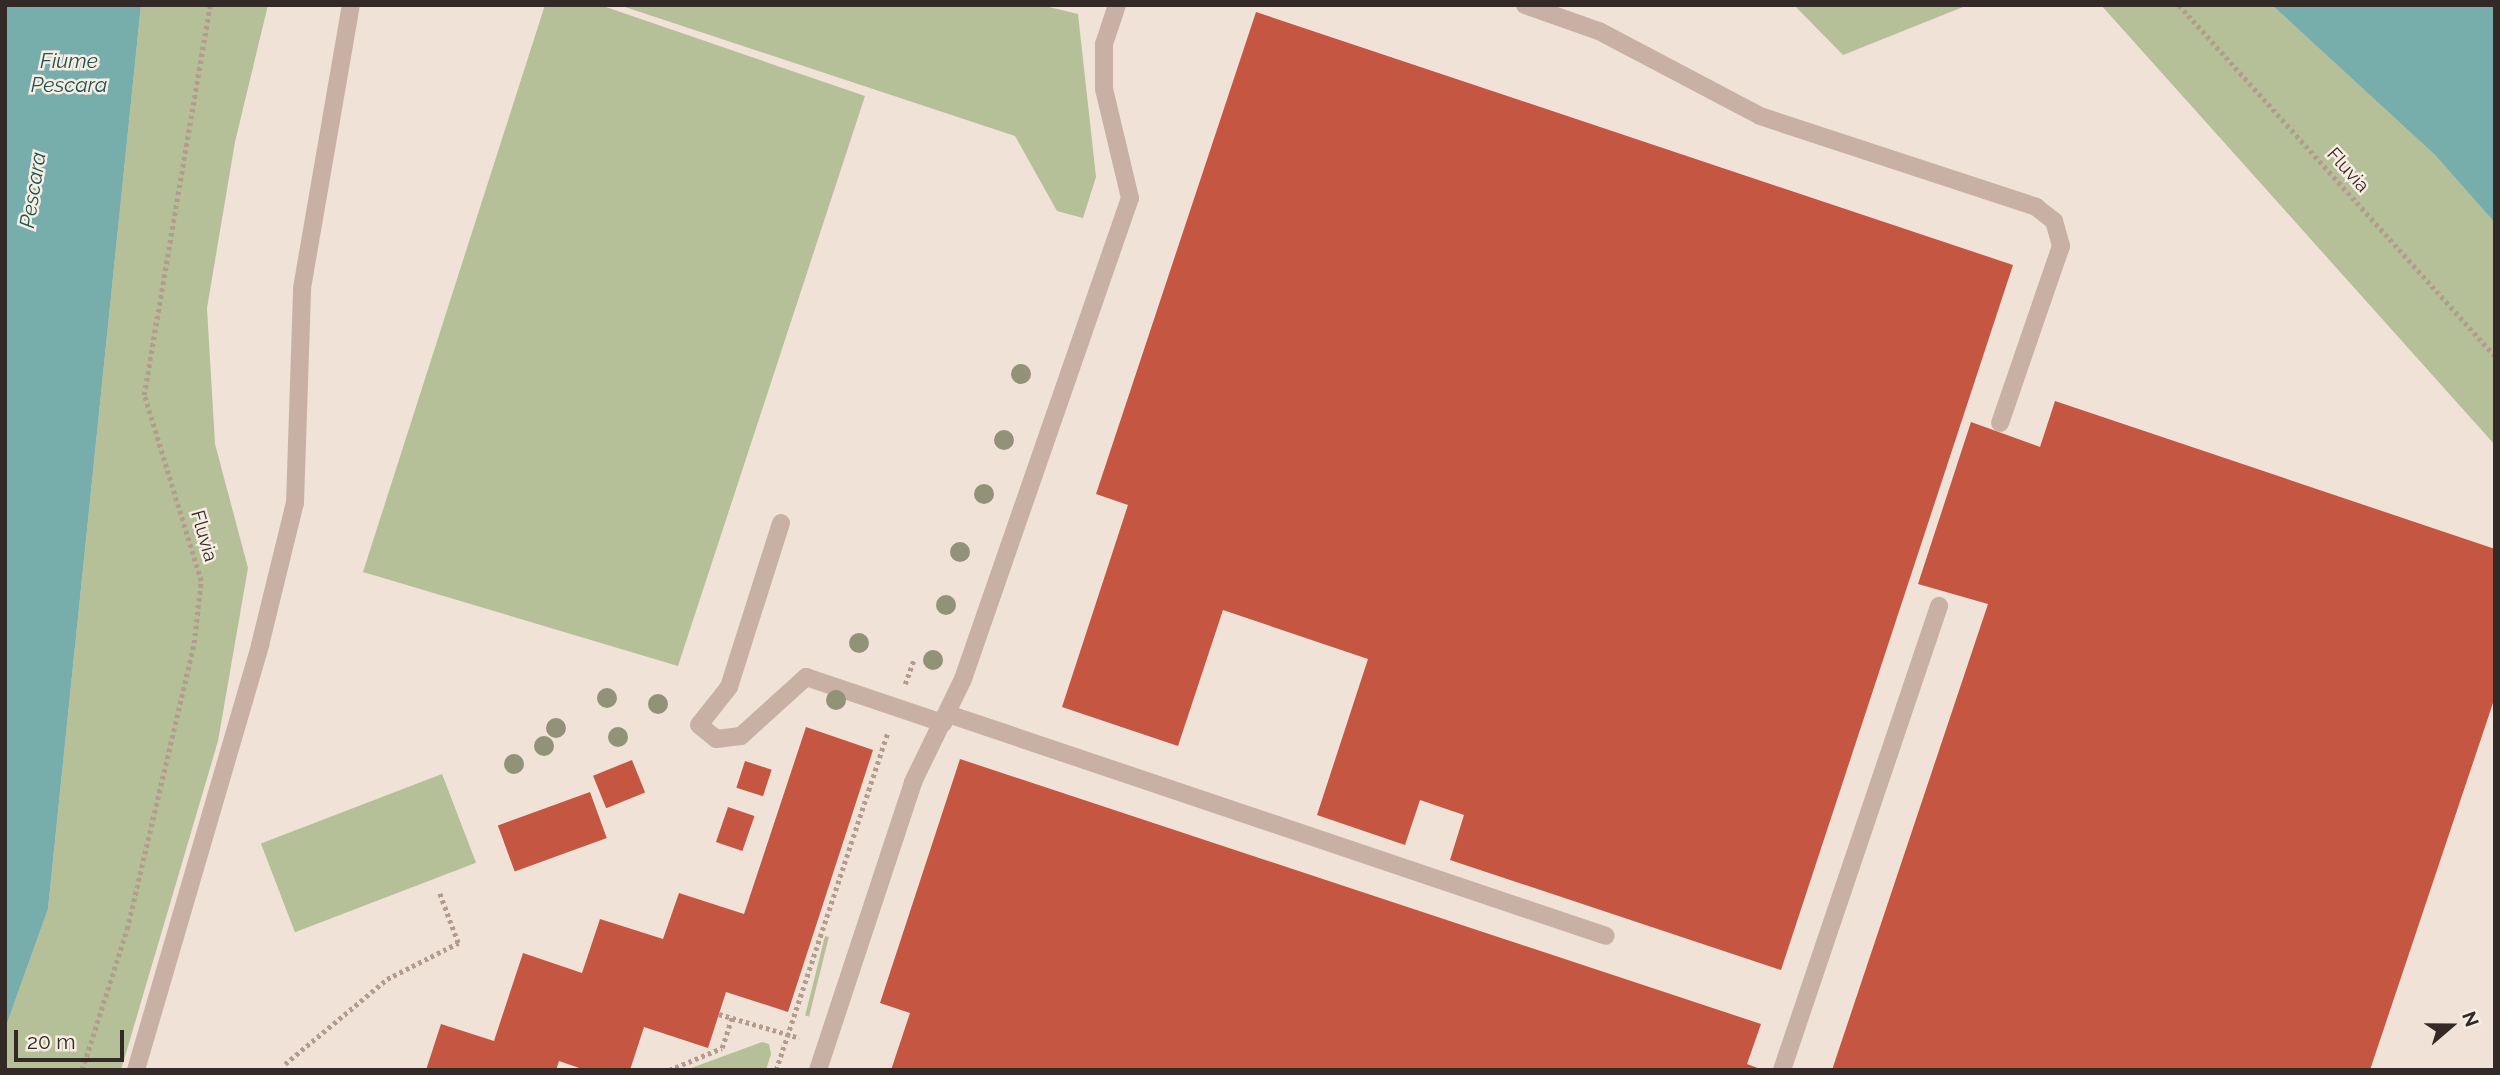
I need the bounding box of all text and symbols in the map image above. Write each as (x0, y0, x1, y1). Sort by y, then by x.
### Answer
water label: Fiume Pescara (31, 48, 107, 98)
street label: Fluvia (2322, 143, 2374, 197)
water label: Pescara (15, 150, 51, 230)
street label: Fluvia (186, 508, 222, 564)
north arrow (2416, 991, 2486, 1061)
text: N (2458, 1008, 2484, 1029)
scale bar (18, 1016, 128, 1060)
text: 20 m (27, 1029, 75, 1054)

